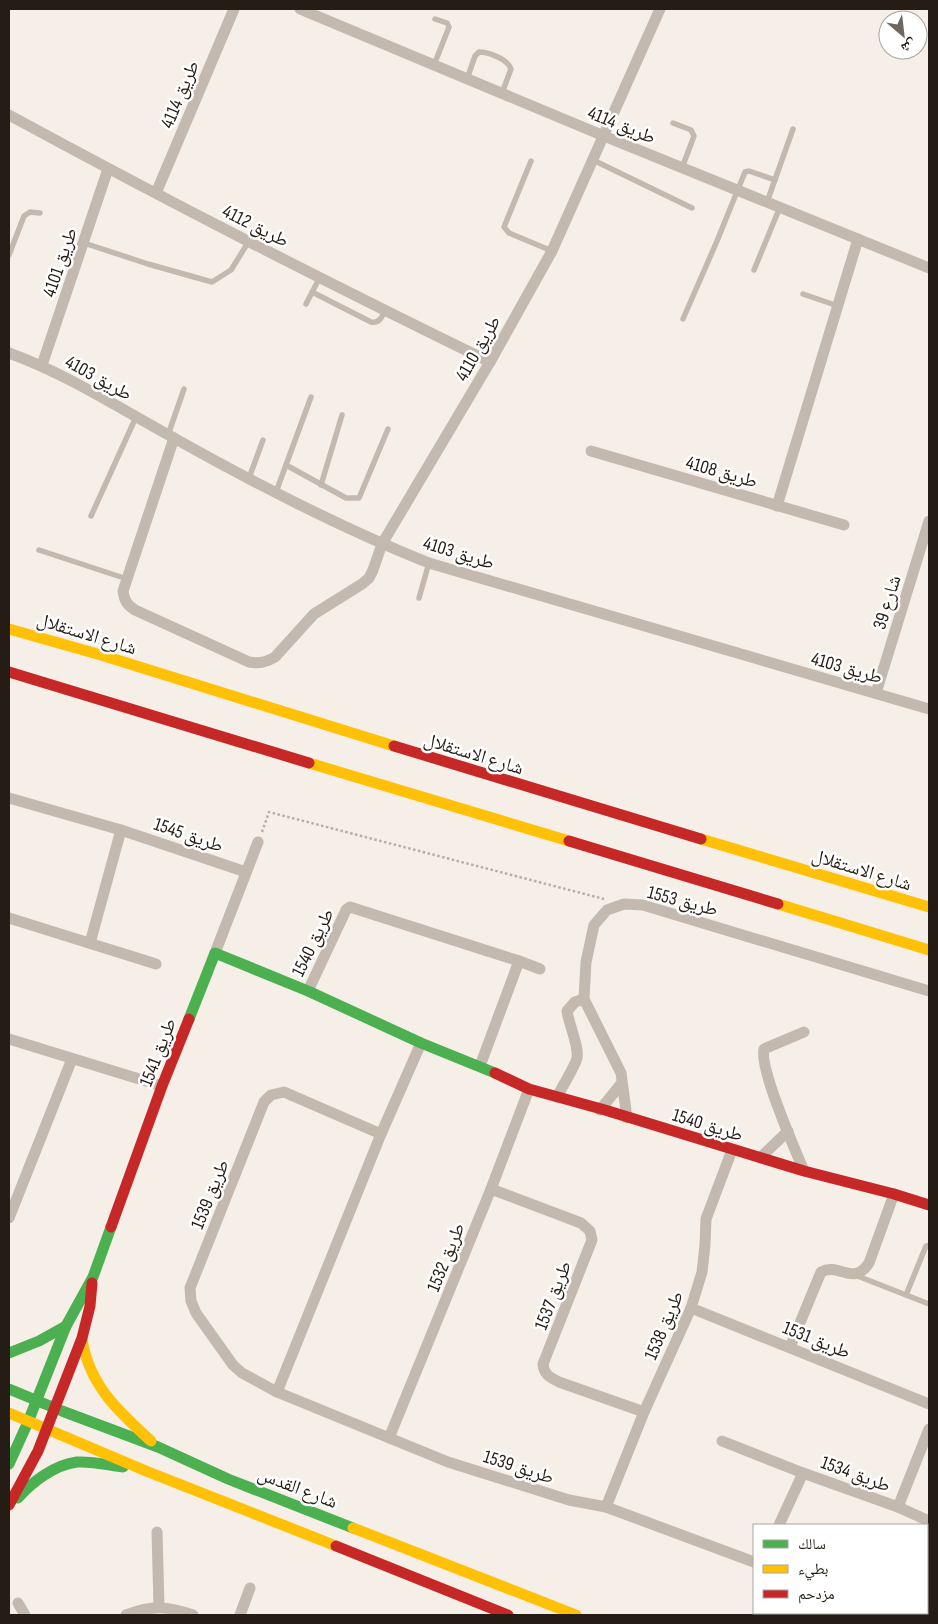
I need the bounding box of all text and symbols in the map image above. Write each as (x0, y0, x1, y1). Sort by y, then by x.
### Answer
north arrow (878, 10, 928, 60)
text: ش (898, 35, 919, 57)
street label: طريق 4114 (156, 57, 205, 132)
street label: طريق 4114 (584, 101, 659, 149)
street label: طريق 4112 (218, 200, 292, 253)
street label: طريق 4101 (38, 225, 83, 300)
street label: طريق 4110 (450, 312, 506, 386)
street label: طريق 4103 (61, 351, 136, 406)
street label: طريق 4108 (683, 451, 760, 494)
street label: طريق 4103 (420, 532, 497, 575)
street label: شارع 39 (868, 573, 907, 632)
street label: شارع الاستقلال (34, 608, 139, 661)
street label: طريق 4103 (808, 647, 885, 690)
street label: شارع الاستقلال (421, 728, 526, 781)
street label: طريق 1545 (151, 813, 226, 858)
street label: شارع الاستقلال (809, 844, 914, 897)
street label: طريق 1553 (645, 881, 720, 922)
street label: طريق 1540 (287, 905, 340, 980)
street label: طريق 1541 (135, 1015, 182, 1090)
street label: طريق 1540 (669, 1104, 746, 1147)
street label: طريق 1539 (186, 1157, 235, 1233)
street label: طريق 1532 (422, 1220, 471, 1295)
street label: طريق 1537 (530, 1258, 577, 1333)
street label: طريق 1538 (640, 1288, 689, 1363)
street label: طريق 1531 (779, 1316, 854, 1364)
street label: طريق 1539 (480, 1445, 557, 1490)
street label: طريق 1534 (818, 1451, 893, 1498)
street label: شارع القدس (254, 1463, 340, 1514)
legend (753, 1524, 928, 1614)
text: سالك (798, 1535, 826, 1554)
text: بطيء (798, 1560, 828, 1581)
text: مزدحم (798, 1585, 835, 1604)

